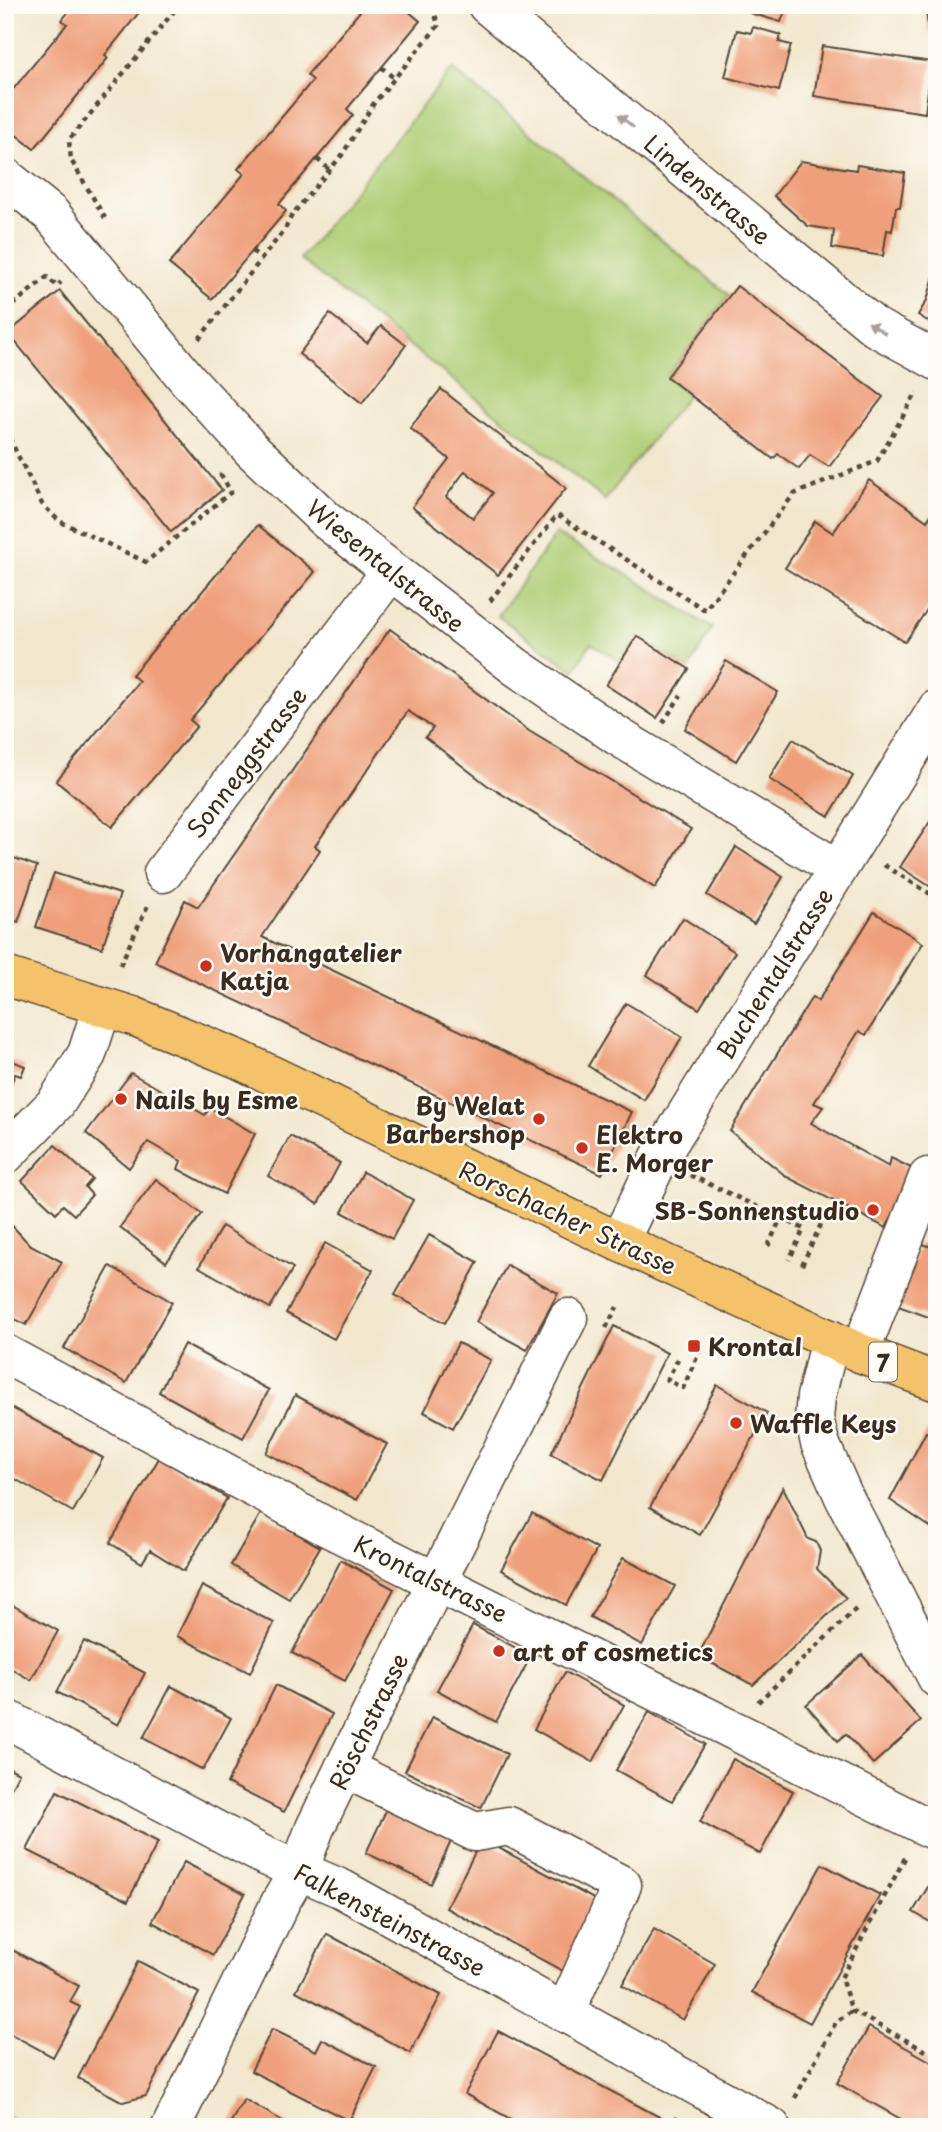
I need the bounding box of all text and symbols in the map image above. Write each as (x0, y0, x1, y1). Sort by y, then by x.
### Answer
one-way arrow (617, 113, 635, 129)
street label: Lindenstrasse (637, 125, 779, 253)
one-way arrow (868, 321, 887, 334)
street label: Wiesentalstrasse (299, 490, 473, 640)
street label: Sonneggstrasse (177, 679, 315, 845)
street label: Buchentalstrasse (707, 880, 841, 1066)
place label: Vorhangatelier Katja (220, 934, 402, 998)
marker: Vorhangatelier Katja (198, 958, 214, 974)
place label: Nails by Esme (135, 1081, 298, 1117)
place label: By Welat Barbershop (385, 1087, 525, 1151)
marker: Nails by Esme (113, 1091, 129, 1107)
marker: By Welat Barbershop (531, 1111, 547, 1127)
place label: Elektro E. Morger (596, 1116, 714, 1180)
marker: Elektro E. Morger (574, 1140, 590, 1156)
street label: Rorschacher Strasse (453, 1151, 683, 1283)
place label: SB-Sonnenstudio (655, 1192, 859, 1228)
marker: SB-Sonnenstudio (865, 1202, 881, 1218)
place label: Krontal (708, 1328, 802, 1364)
marker: Krontal (686, 1338, 702, 1354)
road number: 7 (869, 1343, 897, 1382)
place label: Waffle Keys (750, 1405, 897, 1441)
marker: Waffle Keys (728, 1415, 744, 1431)
street label: Krontalstrasse (348, 1525, 514, 1631)
place label: art of cosmetics (513, 1633, 714, 1669)
marker: art of cosmetics (491, 1643, 507, 1659)
street label: Röschstrasse (319, 1647, 417, 1795)
street label: Falkensteinstrasse (288, 1853, 492, 1985)

